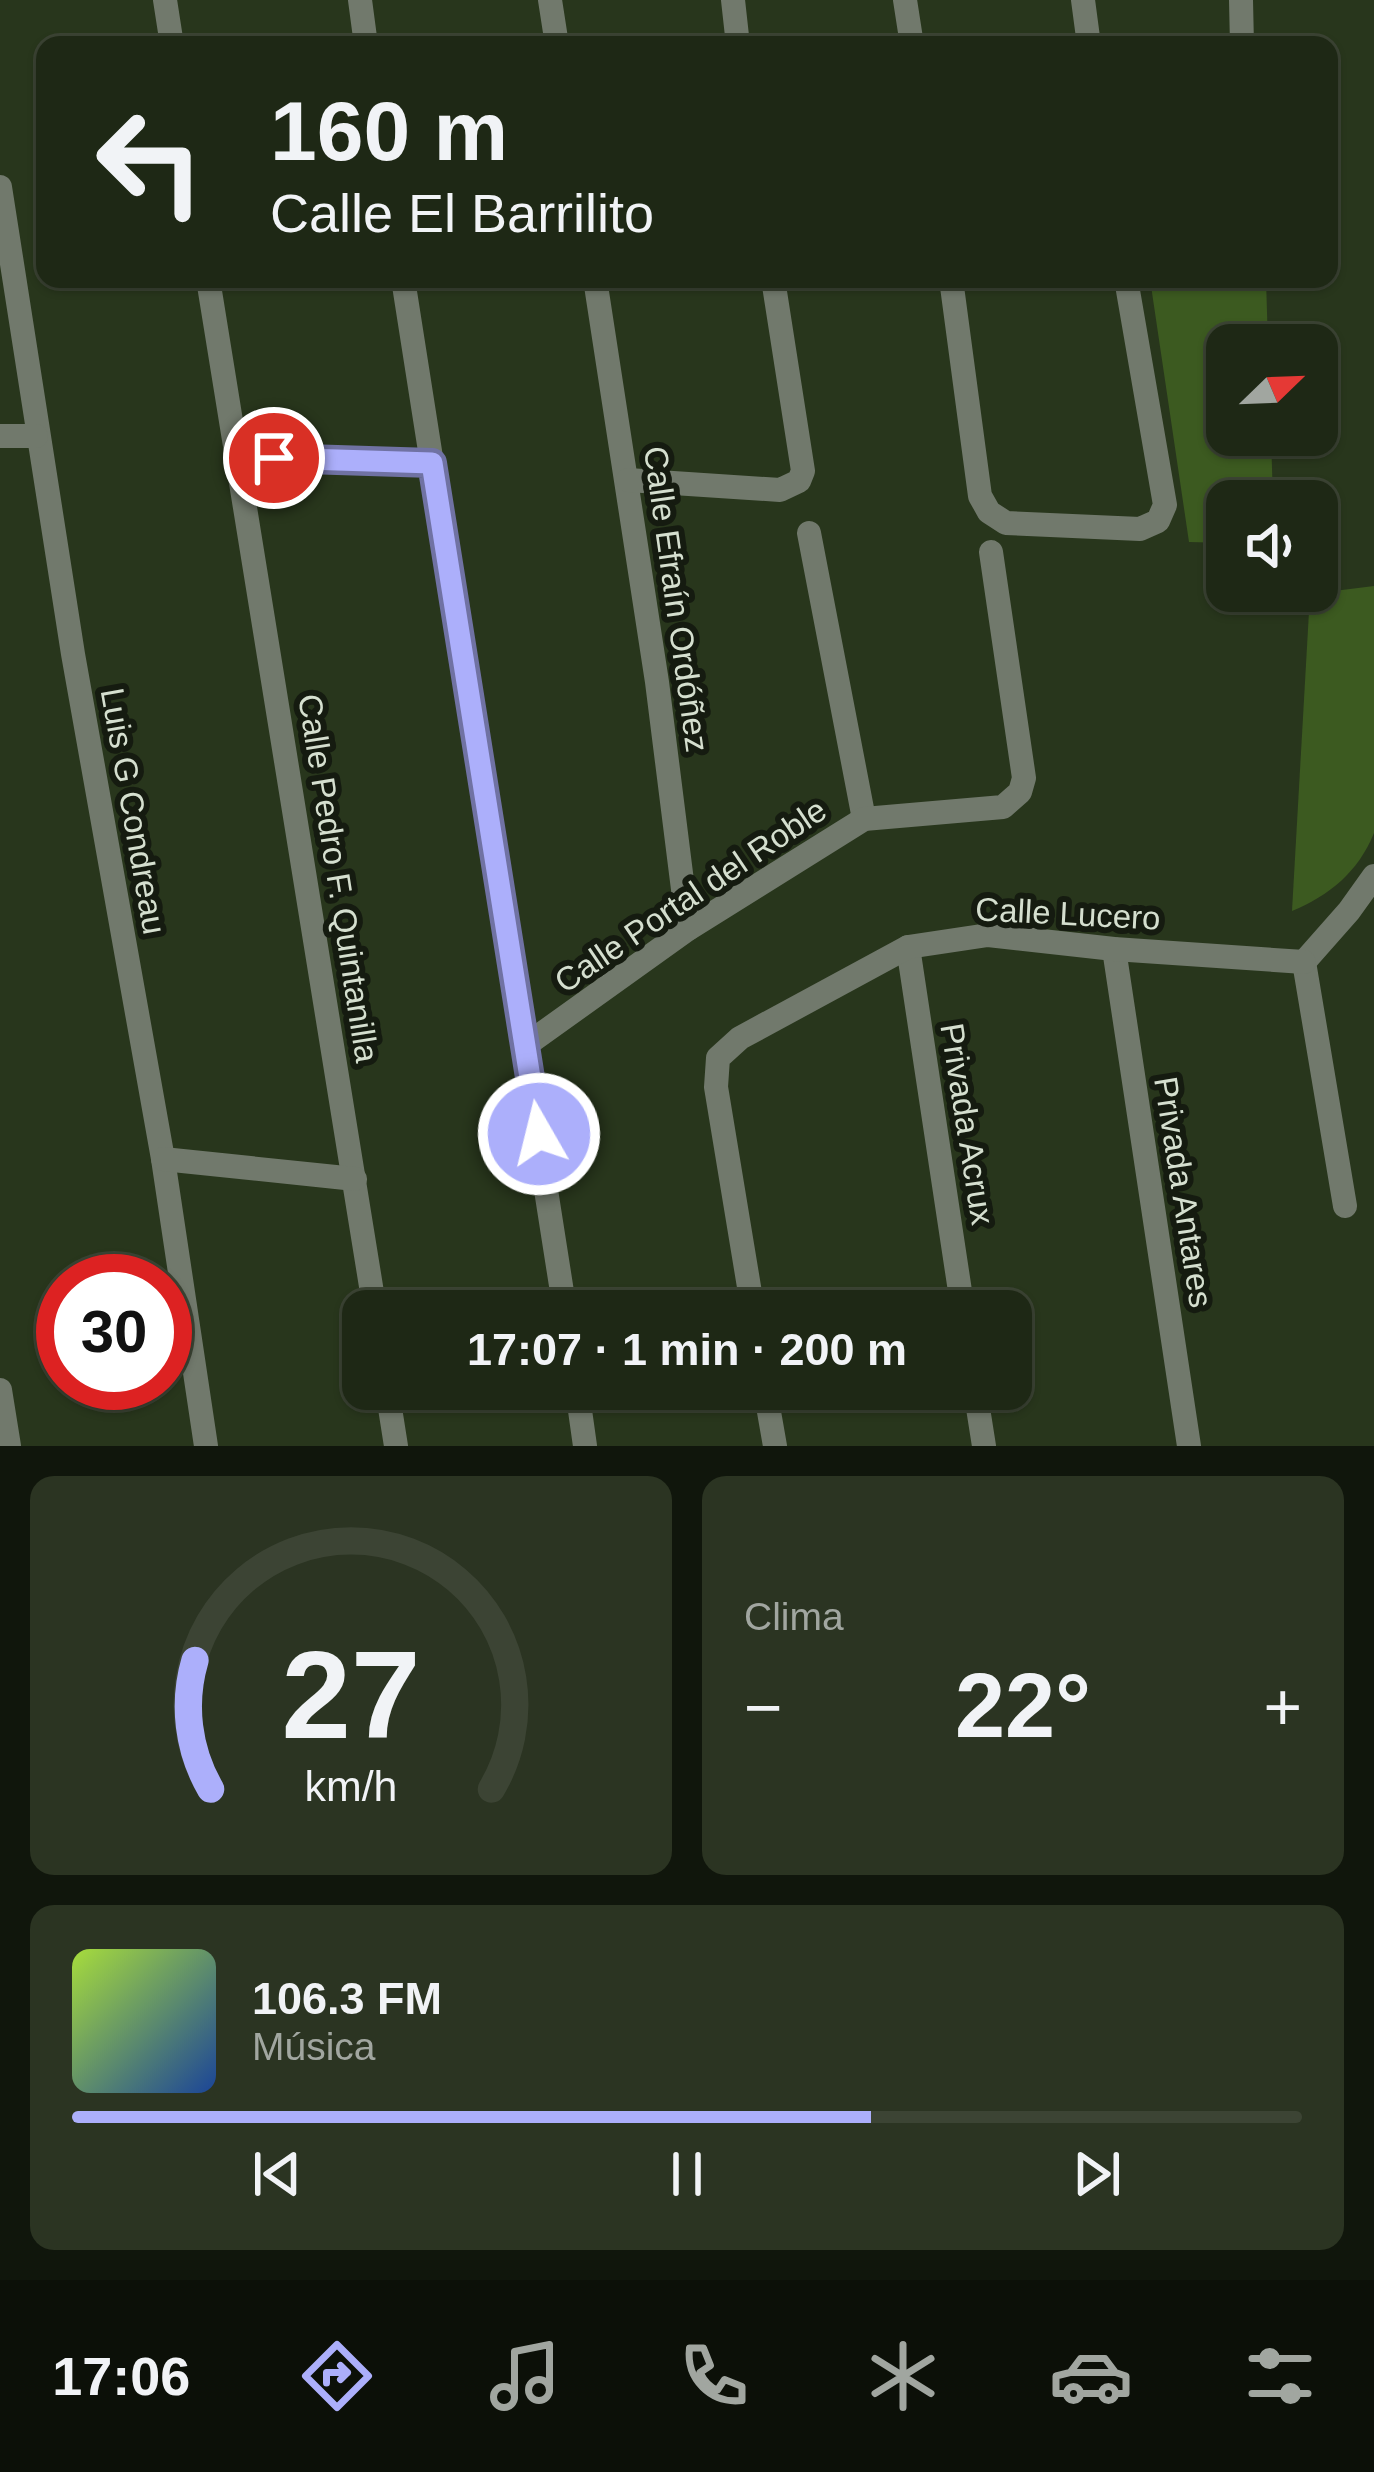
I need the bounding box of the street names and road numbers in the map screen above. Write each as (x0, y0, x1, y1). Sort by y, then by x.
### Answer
street label: Calle Efraín Ordóñez (637, 444, 716, 754)
street label: Luis G Condreau (94, 685, 173, 937)
street label: Calle Pedro F. Quintanilla (291, 691, 386, 1065)
street label: Calle Portal del Roble (548, 791, 833, 1000)
street label: Calle Lucero (974, 890, 1161, 937)
street label: Privada Acrux (933, 1021, 1002, 1228)
street label: Privada Antares (1147, 1074, 1220, 1310)

